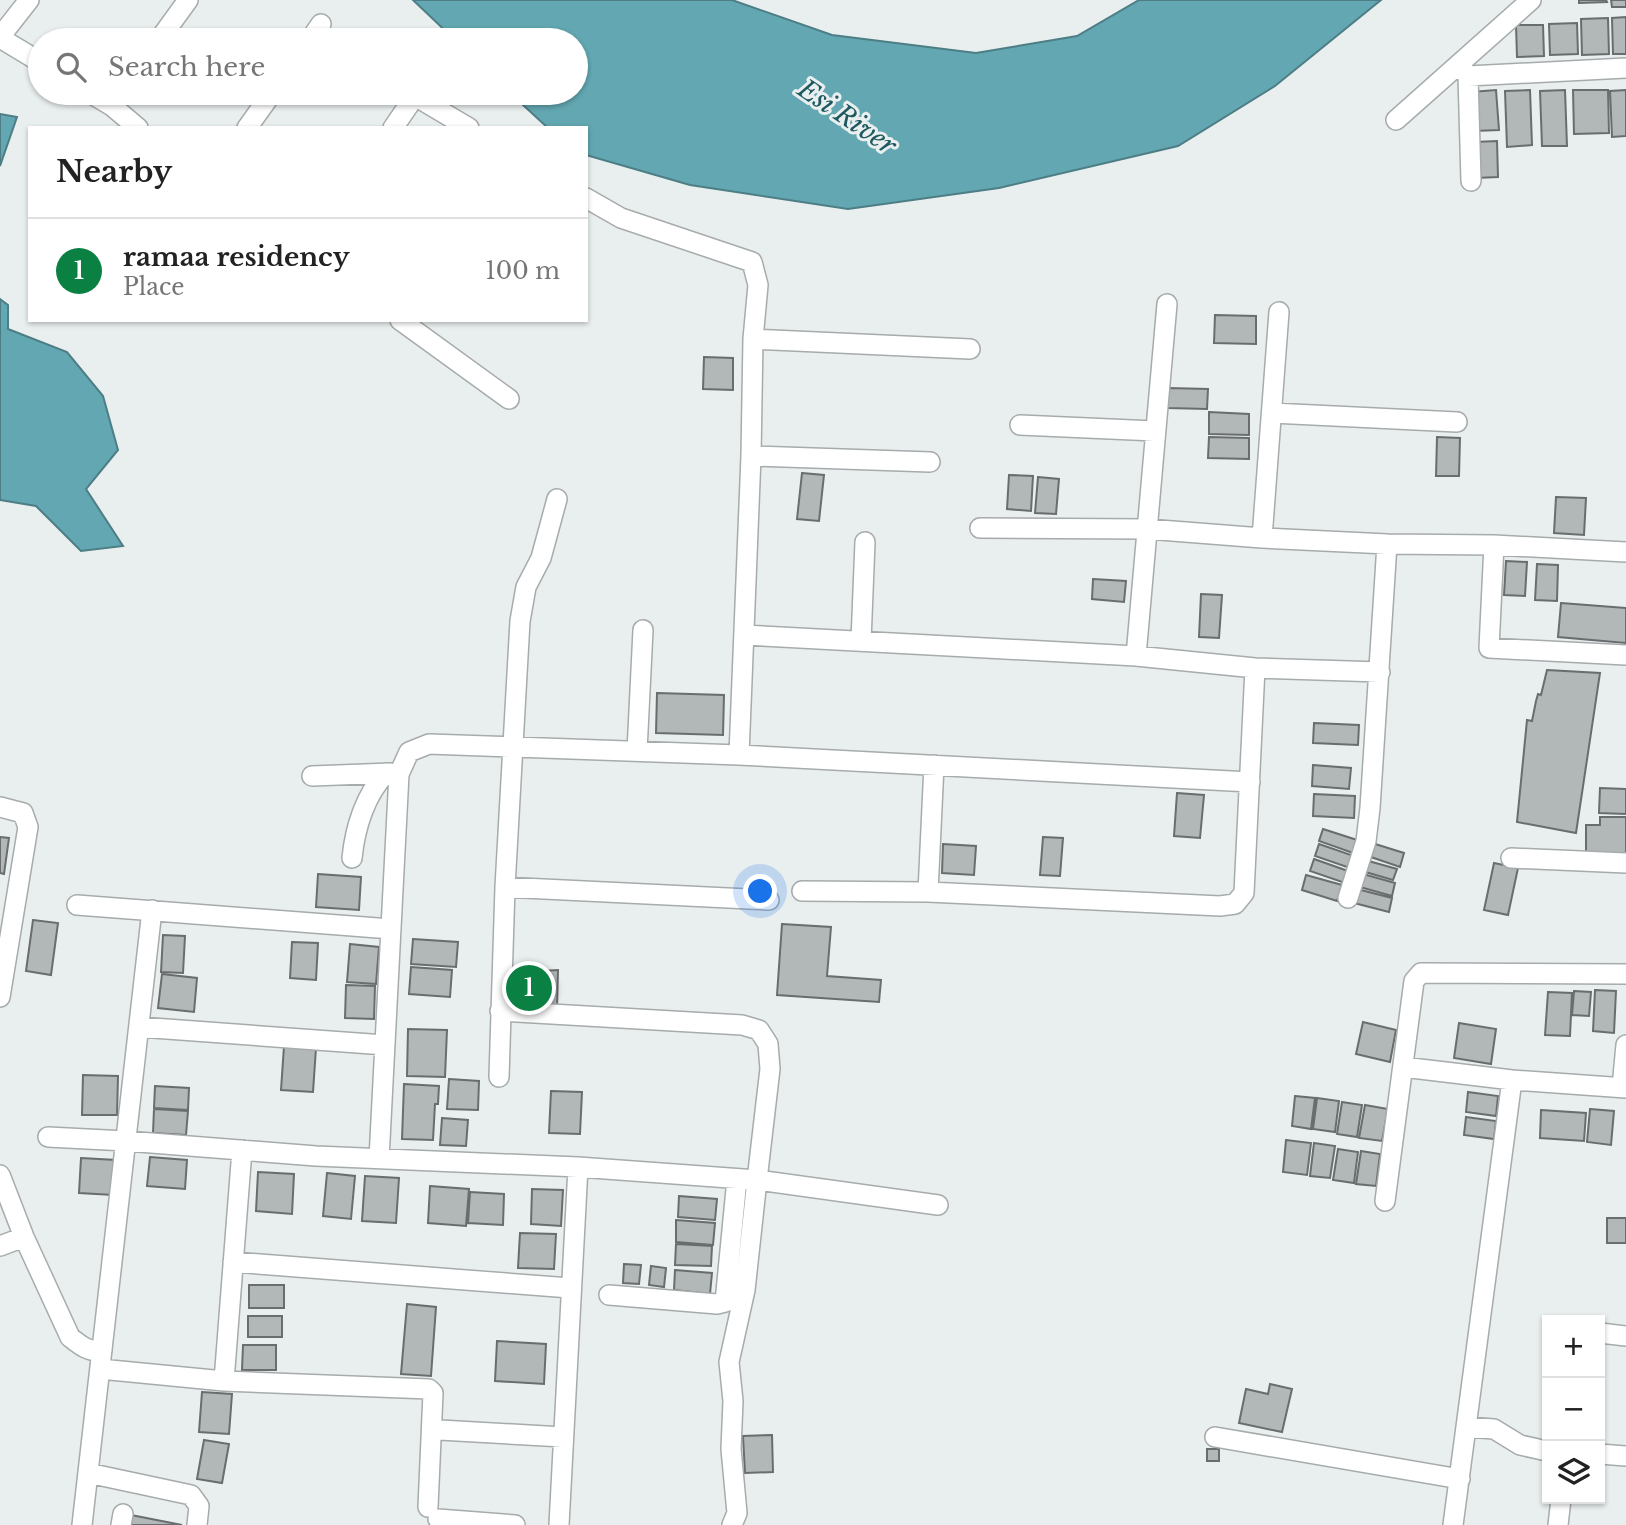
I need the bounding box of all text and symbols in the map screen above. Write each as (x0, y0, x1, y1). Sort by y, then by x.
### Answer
search box (28, 28, 588, 105)
icon: search (52, 48, 90, 86)
text: Search here (108, 51, 265, 83)
water label: Esi River (791, 72, 903, 162)
text: Nearby (56, 153, 172, 190)
text: ramaa residency (123, 241, 350, 273)
text: 1 (74, 257, 84, 285)
text: 100 m (486, 257, 560, 285)
text: Place (123, 273, 185, 301)
your location (743, 874, 777, 908)
pin: 1 (506, 962, 552, 1014)
map controls (1542, 1315, 1605, 1504)
button: + (1542, 1315, 1605, 1378)
button: − (1542, 1378, 1605, 1441)
button: layers (1542, 1441, 1605, 1504)

